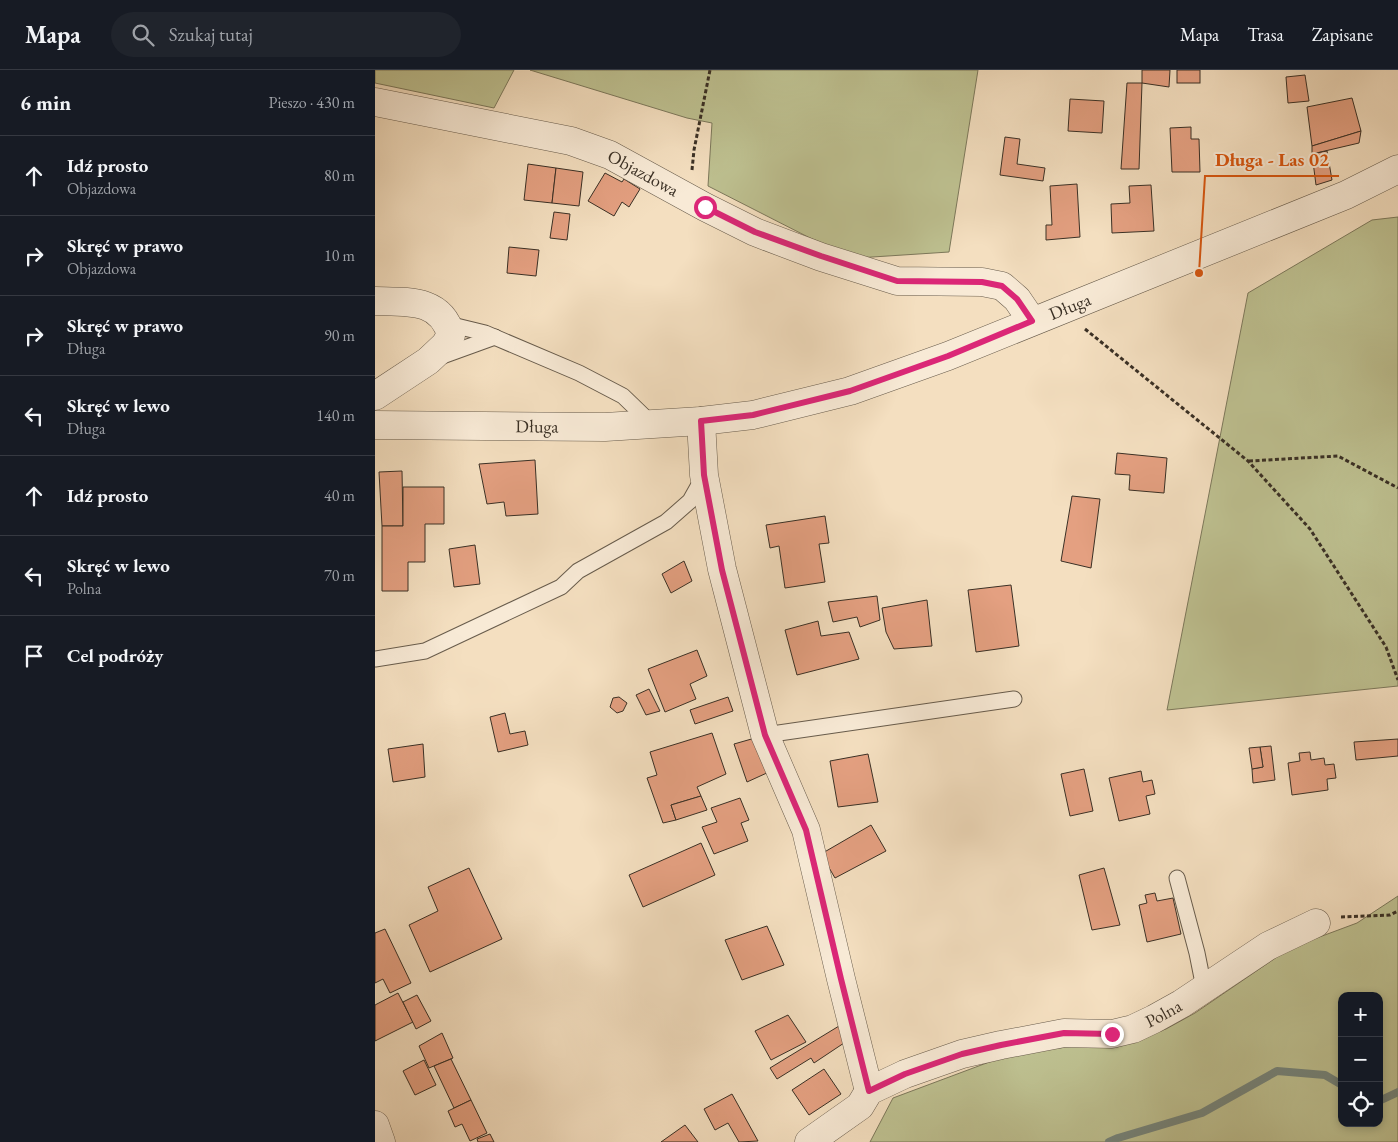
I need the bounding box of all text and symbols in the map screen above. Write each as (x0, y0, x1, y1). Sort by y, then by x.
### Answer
search box (111, 12, 461, 57)
text: Mapa (25, 19, 81, 50)
icon: search (129, 21, 157, 49)
text: Szukaj tutaj (169, 22, 253, 47)
text: Mapa (1180, 23, 1219, 46)
text: Trasa (1247, 23, 1284, 46)
text: Zapisane (1312, 23, 1373, 46)
text: 6 min (20, 89, 71, 116)
text: Pieszo · 430 m (269, 92, 355, 113)
callout: Długa - Las 02 (1205, 142, 1339, 176)
street label: Objazdowa (604, 144, 684, 202)
text: Długa - Las 02 (1215, 147, 1329, 172)
text: Idź prosto (67, 153, 148, 178)
icon: ahead (20, 162, 48, 190)
text: 80 m (324, 165, 355, 186)
text: Objazdowa (67, 178, 136, 199)
route start (694, 196, 717, 219)
text: Skręć w prawo (67, 233, 183, 258)
icon: right (20, 242, 48, 270)
text: 10 m (324, 245, 355, 266)
text: Objazdowa (67, 258, 136, 279)
street label: Długa (1045, 287, 1095, 325)
text: Skręć w prawo (67, 313, 183, 338)
icon: right (20, 322, 48, 350)
text: 90 m (324, 325, 355, 346)
text: Długa (67, 338, 105, 359)
text: Skręć w lewo (67, 393, 170, 418)
icon: left (20, 402, 48, 430)
text: 140 m (316, 405, 355, 426)
street label: Długa (515, 414, 559, 438)
text: Długa (67, 418, 105, 439)
icon: ahead (20, 482, 48, 510)
text: Idź prosto (67, 483, 148, 508)
text: 40 m (324, 485, 355, 506)
text: Skręć w lewo (67, 553, 170, 578)
icon: left (20, 562, 48, 590)
text: 70 m (324, 565, 355, 586)
text: Polna (67, 578, 101, 599)
icon: arrive (20, 642, 48, 670)
text: Cel podróży (67, 643, 163, 668)
map controls (1338, 992, 1383, 1127)
button: + (1338, 992, 1383, 1037)
street label: Polna (1141, 993, 1186, 1033)
route end (1101, 1023, 1124, 1046)
button: − (1338, 1037, 1383, 1082)
button: locate (1338, 1082, 1383, 1127)

